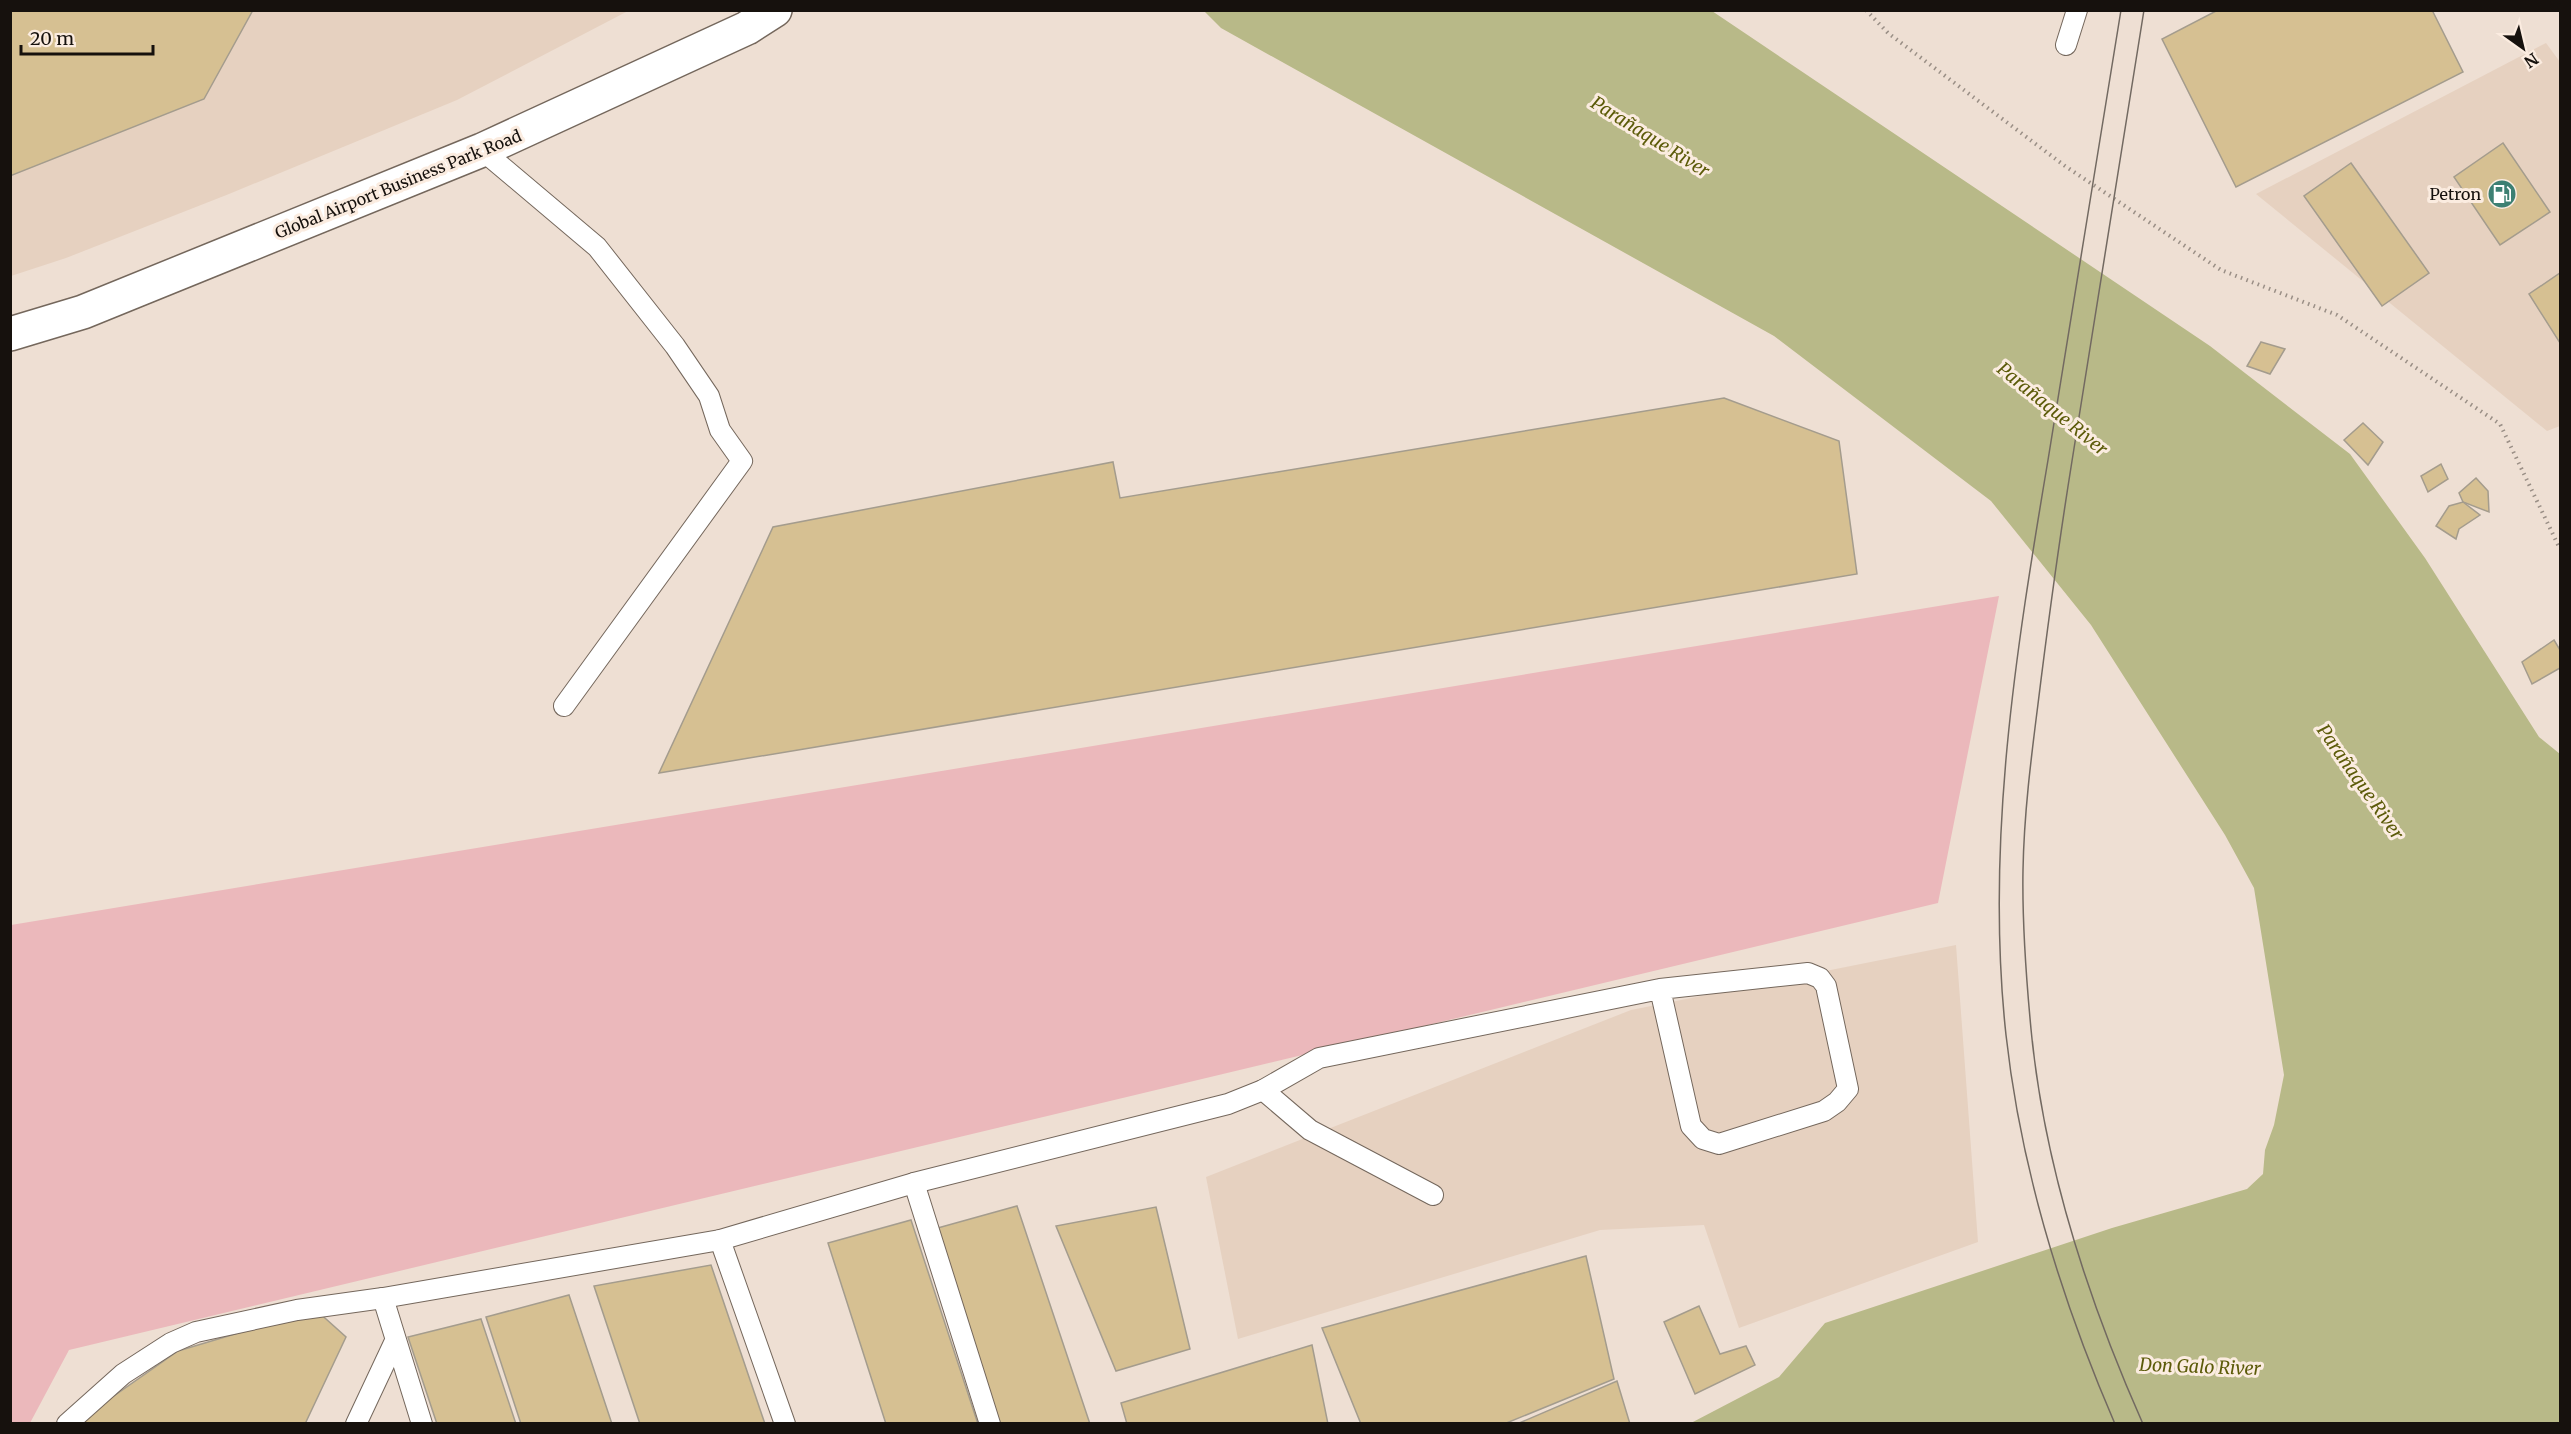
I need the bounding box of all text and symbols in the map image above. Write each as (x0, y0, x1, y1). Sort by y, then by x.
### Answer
scale bar (21, 18, 153, 56)
north arrow (2493, 18, 2553, 78)
text: 20 m (30, 27, 74, 50)
text: N (2520, 49, 2542, 72)
water label: Parañaque River (1587, 91, 1714, 183)
street label: Global Airport Business Park Road (272, 125, 524, 243)
fuel station icon: Petron (2486, 178, 2518, 210)
place label: Petron (2430, 184, 2481, 204)
water label: Parañaque River (1992, 357, 2113, 461)
water label: Parañaque River (2312, 720, 2409, 844)
water label: Don Galo River (2138, 1353, 2262, 1380)

